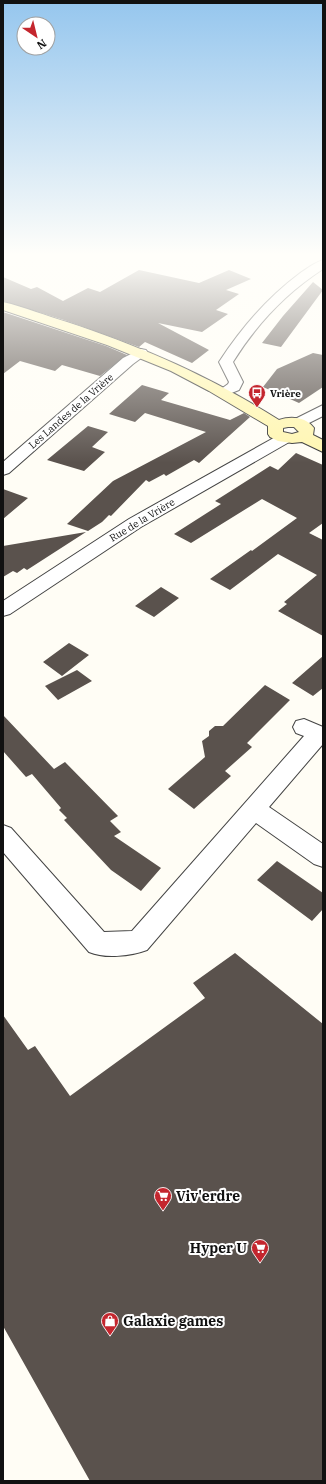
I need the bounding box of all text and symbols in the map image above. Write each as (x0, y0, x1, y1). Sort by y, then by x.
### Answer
north arrow (16, 16, 56, 56)
text: N (34, 36, 49, 53)
street label: Les Landes de la Vrière (26, 371, 116, 451)
bus stop icon: Vrière (247, 383, 267, 408)
place label: Vrière (270, 387, 301, 400)
street label: Rue de la Vrière (107, 495, 177, 545)
supermarket icon: Viv'erdre (153, 1186, 173, 1211)
place label: Viv'erdre (176, 1187, 240, 1205)
supermarket icon: Hyper U (250, 1238, 270, 1263)
place label: Hyper U (190, 1239, 247, 1257)
shop icon: Galaxie games (100, 1311, 120, 1336)
place label: Galaxie games (123, 1312, 223, 1330)

